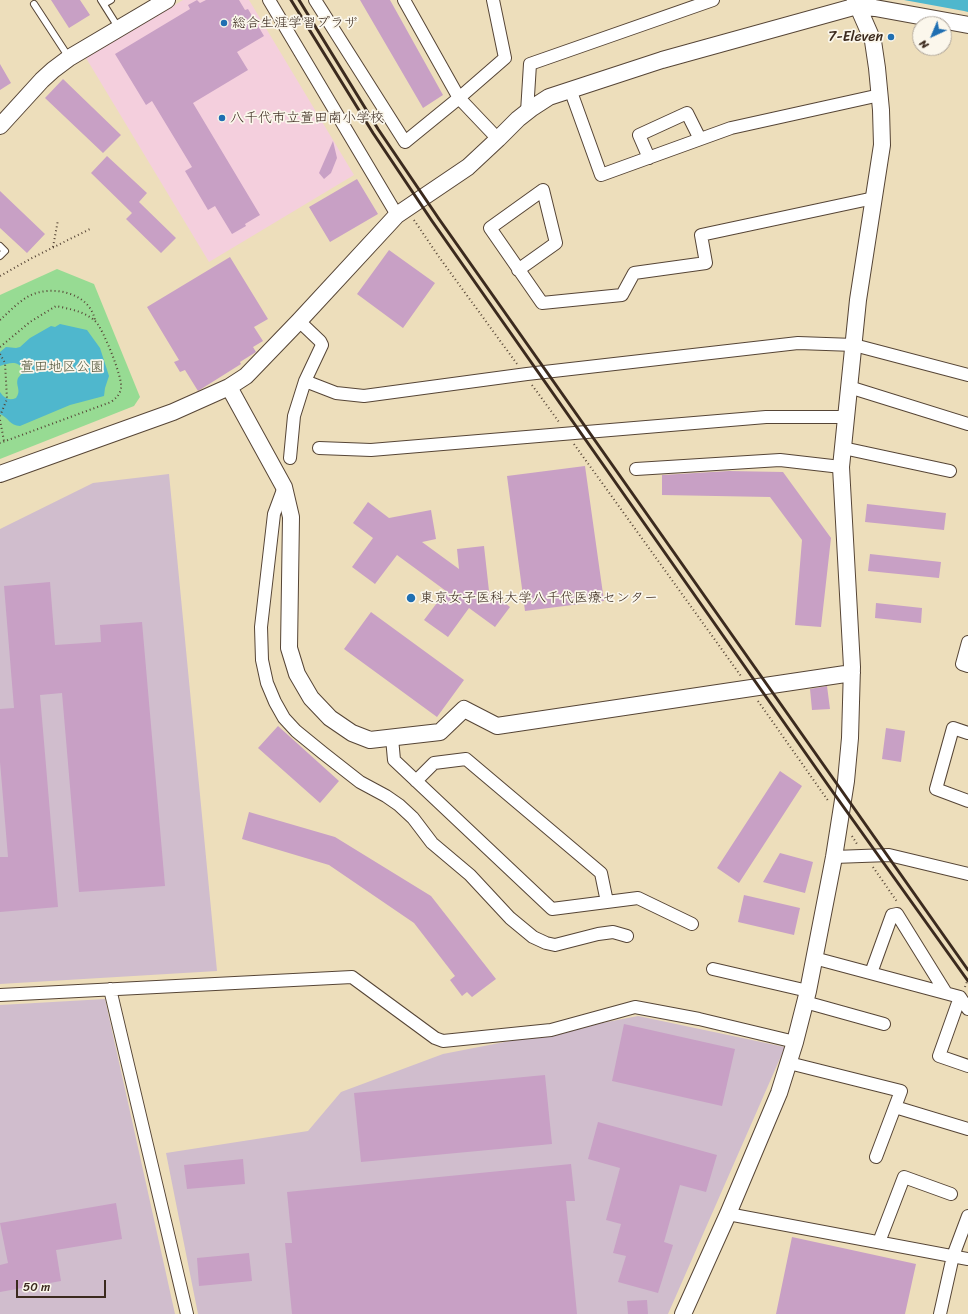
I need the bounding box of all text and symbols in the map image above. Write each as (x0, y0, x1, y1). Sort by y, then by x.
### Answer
place label: 総合生涯学習プラザ (232, 15, 358, 31)
north arrow (912, 16, 952, 56)
marker: 総合生涯学習プラザ (219, 18, 229, 28)
place label: 7-Eleven (828, 29, 883, 45)
marker: 7-Eleven (886, 32, 896, 42)
text: N (915, 35, 933, 54)
place label: 八千代市立萱田南小学校 (230, 110, 384, 126)
marker: 八千代市立萱田南小学校 (217, 113, 227, 123)
park label: 萱田地区公園 (20, 359, 104, 375)
place label: 東京女子医科大学八千代医療センター (420, 590, 658, 606)
marker: 東京女子医科大学八千代医療センター (405, 592, 417, 604)
scale bar (18, 1272, 108, 1298)
text: 50 m (23, 1276, 50, 1298)

